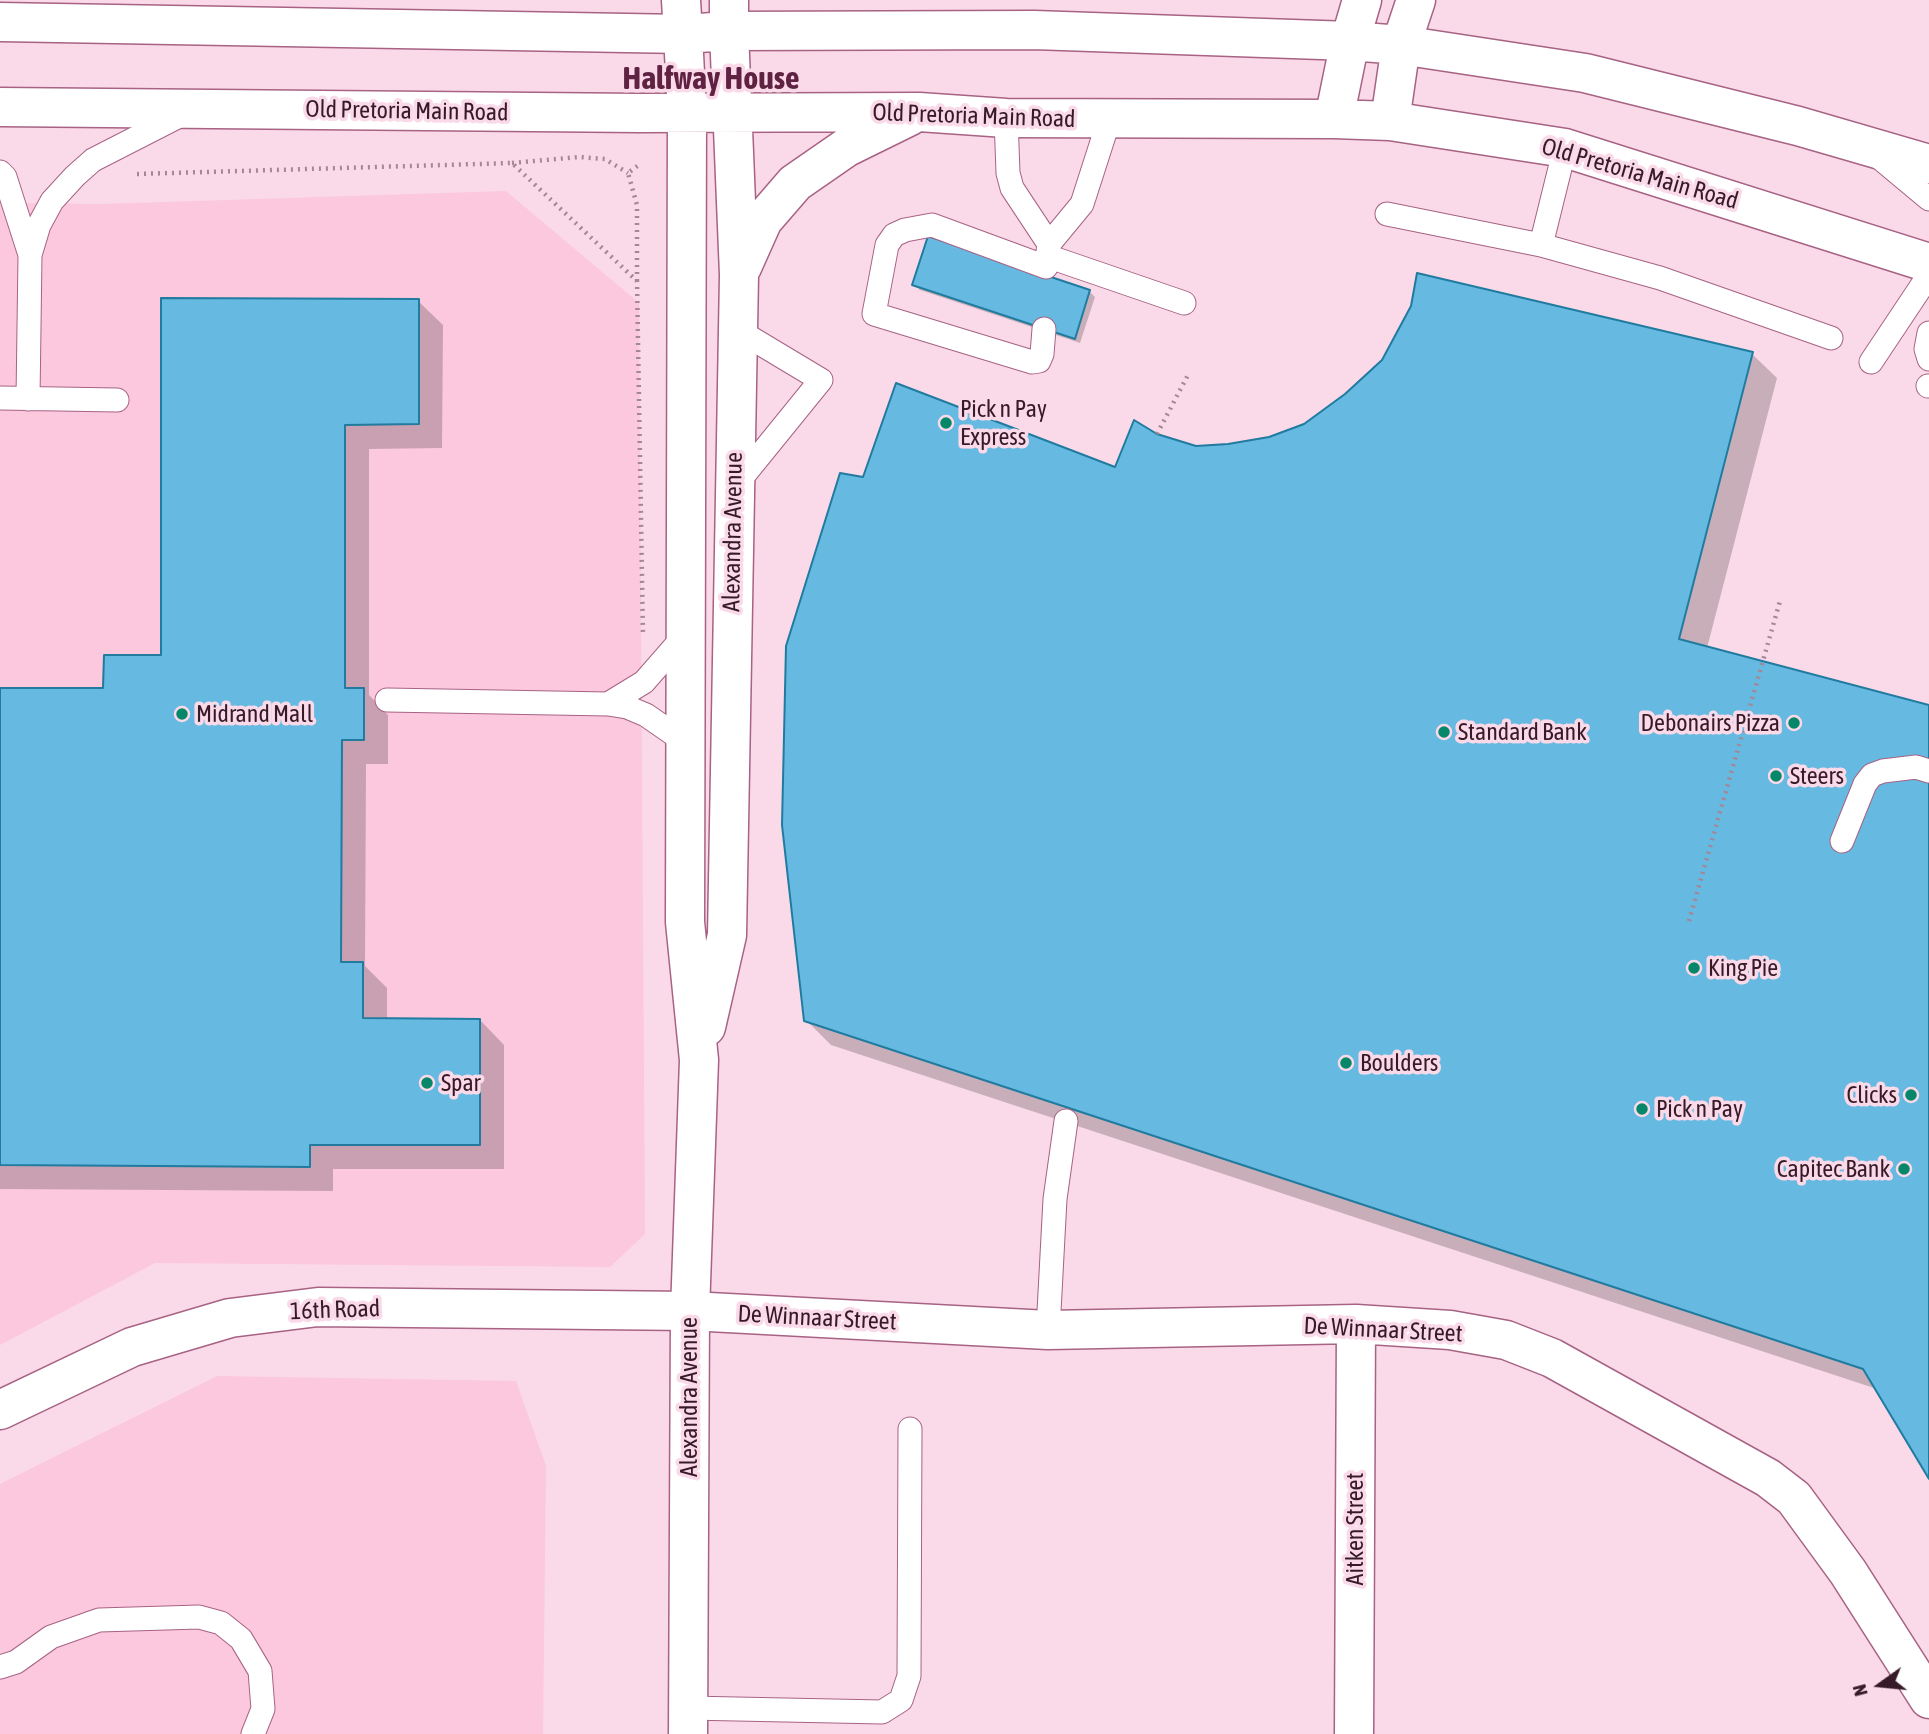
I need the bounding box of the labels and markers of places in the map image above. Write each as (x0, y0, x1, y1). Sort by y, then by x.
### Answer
place label: Pick n Pay Express (960, 395, 1047, 451)
marker: Pick n Pay Express (938, 415, 954, 431)
place label: Midrand Mall (196, 700, 313, 728)
marker: Midrand Mall (174, 706, 190, 722)
place label: Debonairs Pizza (1641, 709, 1780, 737)
marker: Debonairs Pizza (1786, 715, 1802, 731)
place label: Standard Bank (1458, 718, 1587, 746)
marker: Standard Bank (1436, 724, 1452, 740)
place label: Steers (1790, 762, 1844, 790)
marker: Steers (1768, 768, 1784, 784)
place label: King Pie (1708, 954, 1778, 982)
marker: King Pie (1686, 960, 1702, 976)
place label: Boulders (1360, 1049, 1438, 1077)
marker: Boulders (1338, 1055, 1354, 1071)
place label: Spar (441, 1069, 481, 1097)
marker: Spar (419, 1075, 435, 1091)
place label: Clicks (1846, 1081, 1897, 1109)
marker: Clicks (1903, 1087, 1919, 1103)
place label: Pick n Pay (1656, 1095, 1743, 1123)
marker: Pick n Pay (1634, 1101, 1650, 1117)
place label: Capitec Bank (1777, 1155, 1890, 1183)
marker: Capitec Bank (1896, 1161, 1912, 1177)

